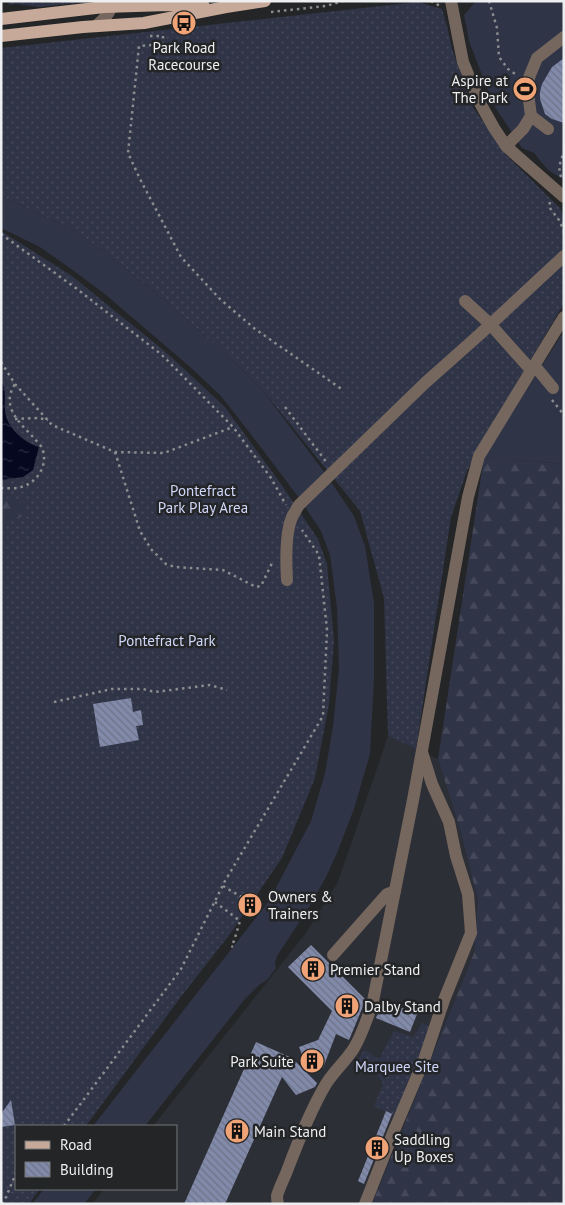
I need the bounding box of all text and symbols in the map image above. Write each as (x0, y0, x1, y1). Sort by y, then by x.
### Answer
bus stop icon: Park Road Racecourse (171, 10, 197, 36)
place label: Park Road Racecourse (148, 38, 220, 74)
place label: Aspire at The Park (452, 71, 509, 107)
sports icon: Aspire at The Park (512, 76, 538, 102)
park label: Pontefract Park Play Area (158, 481, 248, 517)
park label: Pontefract Park (118, 631, 217, 650)
place label: Owners & Trainers (268, 887, 333, 923)
building icon: Owners & Trainers (237, 892, 263, 918)
building icon: Premier Stand (300, 956, 326, 982)
place label: Premier Stand (330, 960, 420, 979)
building icon: Dalby Stand (334, 993, 360, 1019)
place label: Dalby Stand (364, 997, 441, 1016)
building icon: Park Suite (299, 1048, 325, 1074)
place label: Park Suite (230, 1052, 294, 1071)
park label: Marquee Site (355, 1057, 439, 1076)
building icon: Main Stand (224, 1118, 250, 1144)
place label: Main Stand (254, 1122, 326, 1141)
legend (15, 1125, 178, 1190)
place label: Saddling Up Boxes (394, 1130, 454, 1166)
text: Road (60, 1135, 92, 1154)
building icon: Saddling Up Boxes (364, 1135, 390, 1161)
text: Building (60, 1160, 114, 1179)

